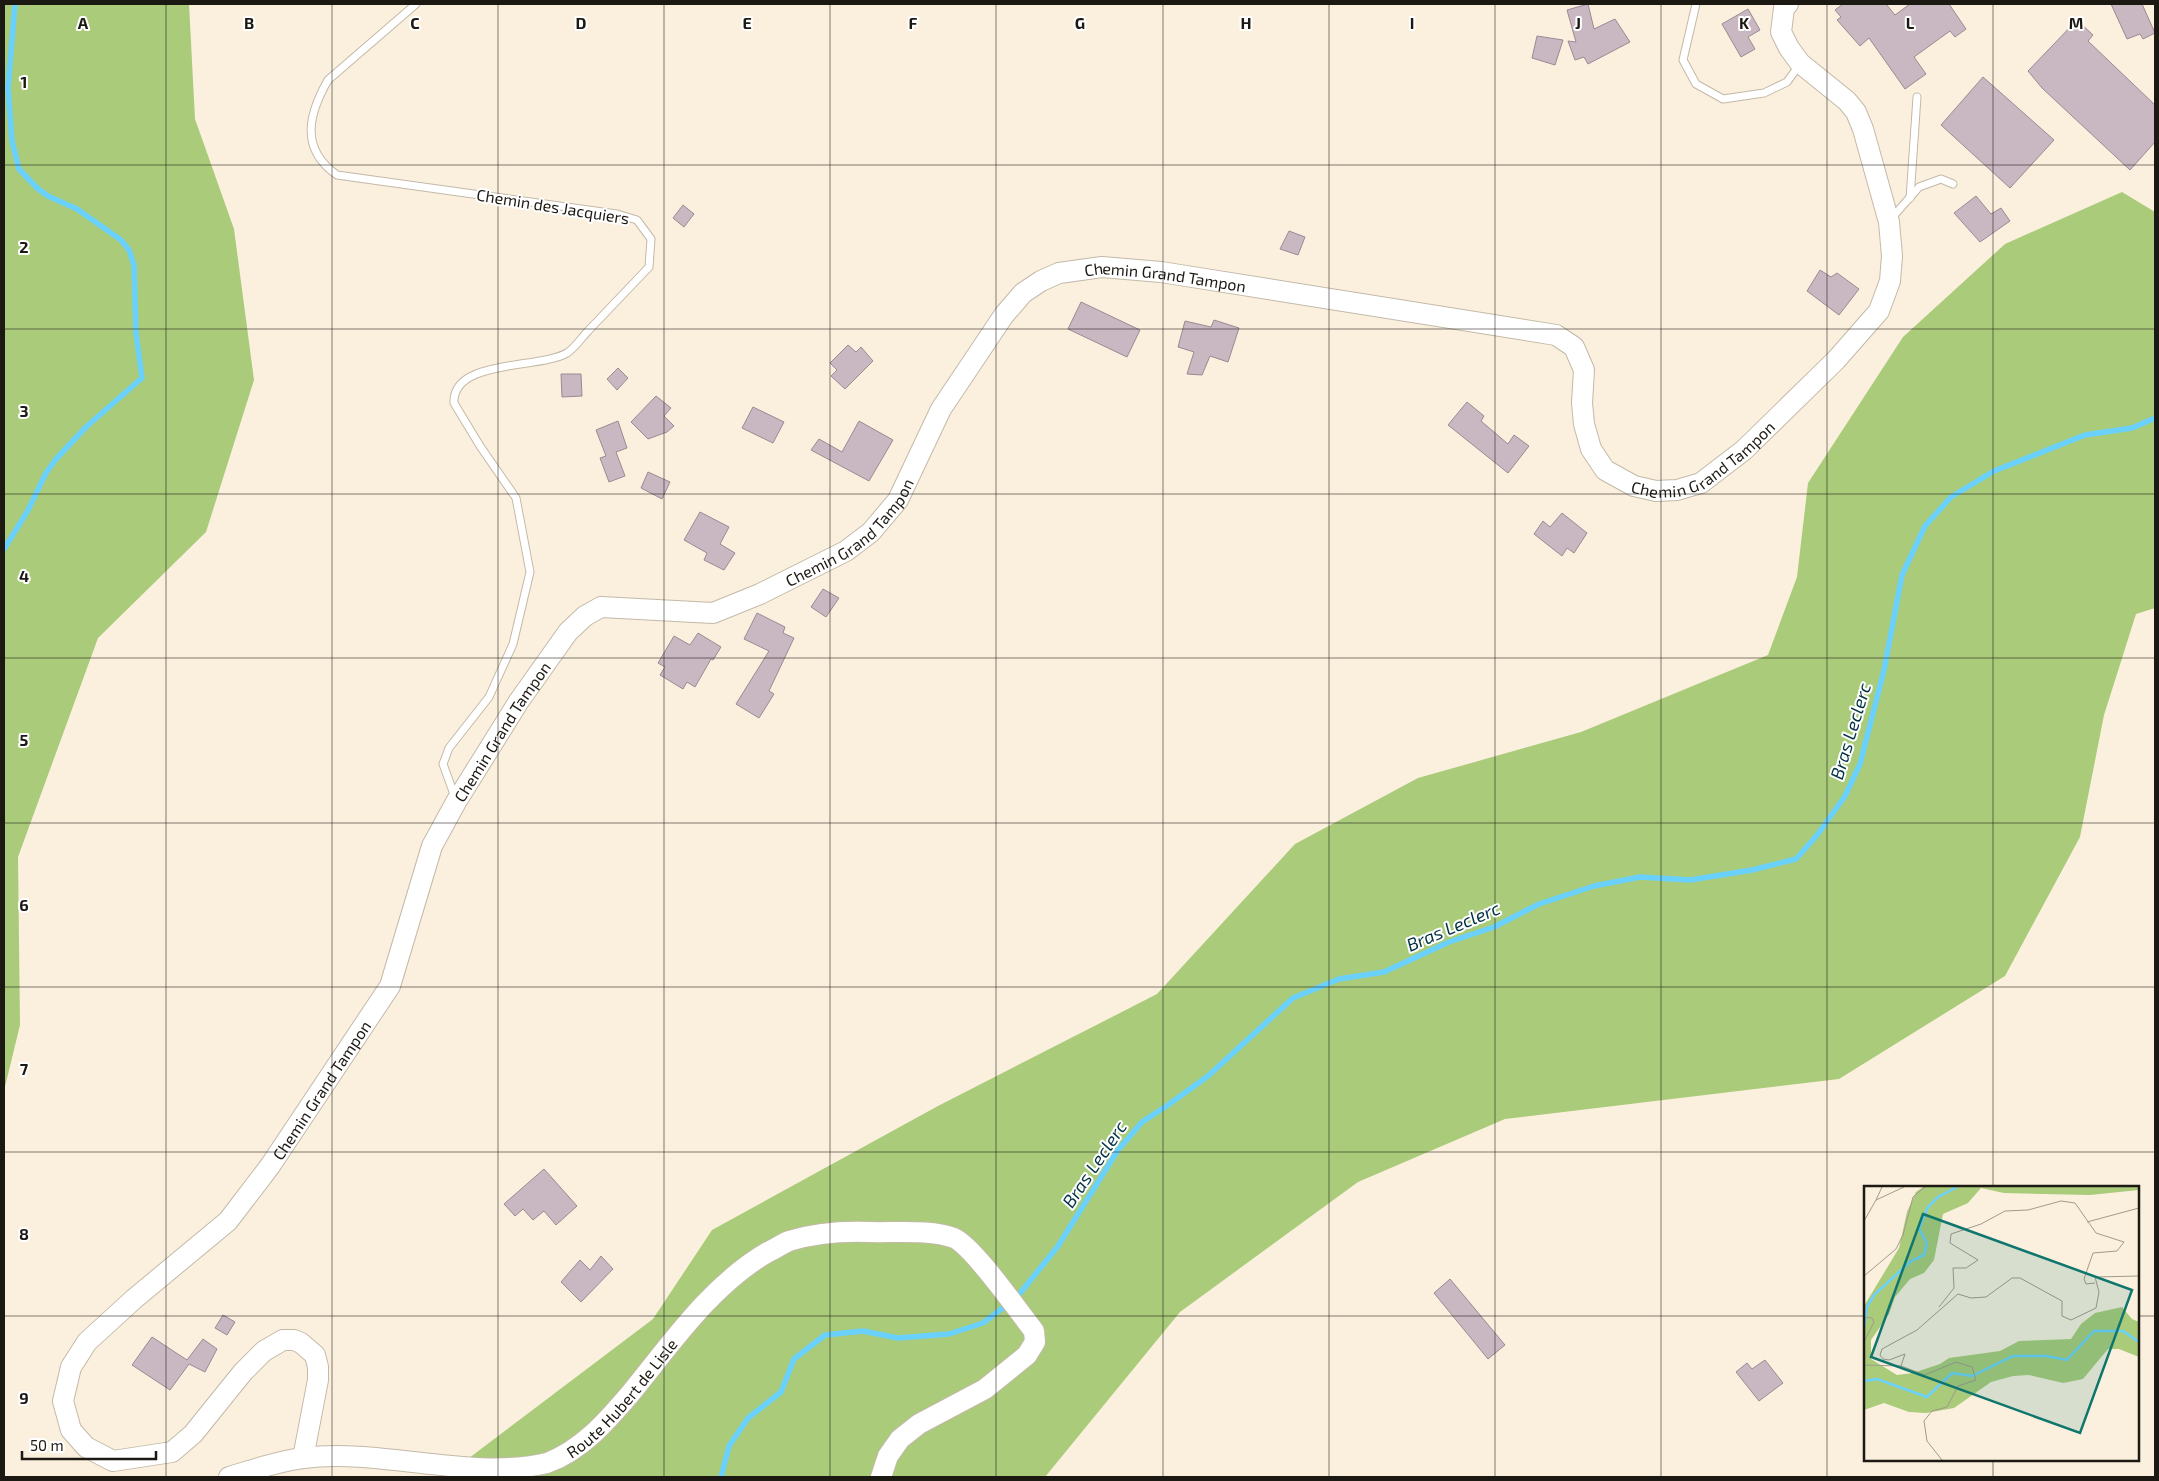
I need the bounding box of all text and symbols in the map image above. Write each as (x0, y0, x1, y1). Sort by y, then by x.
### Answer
text: A (78, 13, 89, 32)
text: B (244, 13, 254, 32)
text: C (410, 13, 420, 32)
text: D (576, 13, 587, 32)
text: E (742, 13, 752, 32)
text: F (909, 13, 918, 32)
text: G (1075, 13, 1085, 32)
text: H (1240, 13, 1252, 32)
text: I (1410, 13, 1414, 32)
text: J (1575, 13, 1581, 32)
text: K (1739, 13, 1750, 32)
text: L (1906, 13, 1915, 32)
text: M (2069, 13, 2083, 32)
text: 1 (21, 72, 27, 91)
street label: Chemin des Jacquiers (475, 185, 631, 227)
text: 2 (19, 237, 29, 256)
street label: Chemin Grand Tampon (1083, 258, 1248, 295)
text: 3 (19, 401, 29, 420)
street label: Chemin Grand Tampon (1630, 417, 1778, 501)
street label: Chemin Grand Tampon (782, 475, 916, 589)
text: 4 (19, 566, 29, 585)
street label: Chemin Grand Tampon (449, 658, 554, 805)
water label: Bras Leclerc (1825, 680, 1875, 782)
text: 5 (20, 730, 29, 749)
text: 6 (19, 895, 29, 914)
water label: Bras Leclerc (1403, 896, 1503, 956)
street label: Chemin Grand Tampon (268, 1017, 374, 1163)
text: 7 (20, 1059, 29, 1078)
water label: Bras Leclerc (1057, 1116, 1131, 1211)
inset map (1864, 1186, 2139, 1461)
text: 8 (19, 1224, 29, 1243)
street label: Route Hubert de Lisle (562, 1334, 680, 1461)
text: 9 (19, 1388, 29, 1407)
scale bar (22, 1428, 156, 1460)
text: 50 m (30, 1436, 64, 1454)

